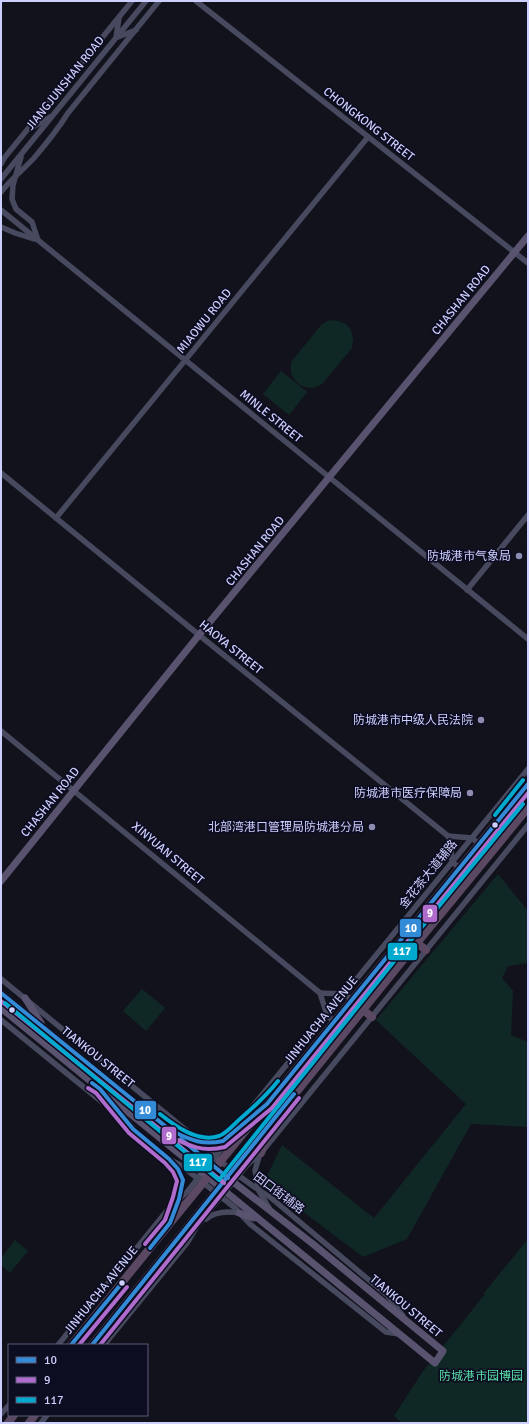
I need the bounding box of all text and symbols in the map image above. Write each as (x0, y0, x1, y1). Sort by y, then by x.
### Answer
street label: JIANGJUNSHAN ROAD (23, 33, 108, 133)
street label: CHONGKONG STREET (320, 84, 417, 165)
street label: CHASHAN ROAD (429, 262, 494, 338)
street label: MIAOWU ROAD (174, 286, 235, 357)
street label: MINLE STREET (236, 387, 305, 446)
street label: CHASHAN ROAD (223, 513, 288, 589)
place label: 防城港市气象局 (427, 549, 511, 564)
marker: 防城港市气象局 (514, 551, 524, 561)
street label: HAOYA STREET (196, 617, 266, 678)
place label: 防城港市中级人民法院 (353, 713, 473, 728)
marker: 防城港市中级人民法院 (476, 715, 486, 725)
street label: CHASHAN ROAD (18, 764, 83, 840)
place label: 防城港市医疗保障局 (354, 786, 462, 801)
marker: 防城港市医疗保障局 (465, 788, 475, 798)
street label: XINYUAN STREET (129, 819, 207, 888)
place label: 北部湾港口管理局防城港分局 (208, 820, 364, 835)
unlabelled marker (490, 820, 500, 830)
marker: 北部湾港口管理局防城港分局 (367, 822, 377, 832)
street label: 金花茶大道辅路 (396, 837, 461, 912)
line badge: 9 (422, 904, 438, 923)
text: 9 (427, 907, 433, 920)
line badge: 10 (399, 918, 422, 938)
text: 10 (405, 922, 417, 935)
line badge: 117 (387, 942, 418, 961)
text: 117 (393, 945, 411, 958)
street label: JINHUACHA AVENUE (281, 973, 362, 1067)
unlabelled marker (7, 1005, 17, 1015)
street label: TIANKOU STREET (58, 1023, 137, 1091)
line badge: 10 (134, 1100, 157, 1120)
text: 10 (139, 1104, 151, 1117)
line badge: 9 (161, 1126, 177, 1145)
text: 9 (166, 1130, 172, 1143)
line badge: 117 (183, 1153, 213, 1172)
text: 117 (189, 1156, 207, 1169)
street label: 田口街辅路 (250, 1169, 307, 1217)
street label: JINHUACHA AVENUE (61, 1243, 142, 1337)
street label: TIANKOU STREET (367, 1272, 445, 1341)
unlabelled marker (117, 1278, 127, 1288)
legend (8, 1344, 148, 1416)
text: 10 (44, 1353, 57, 1368)
park label: 防城港市园博园 (439, 1369, 523, 1384)
text: 9 (44, 1373, 50, 1388)
text: 117 (44, 1393, 63, 1408)

